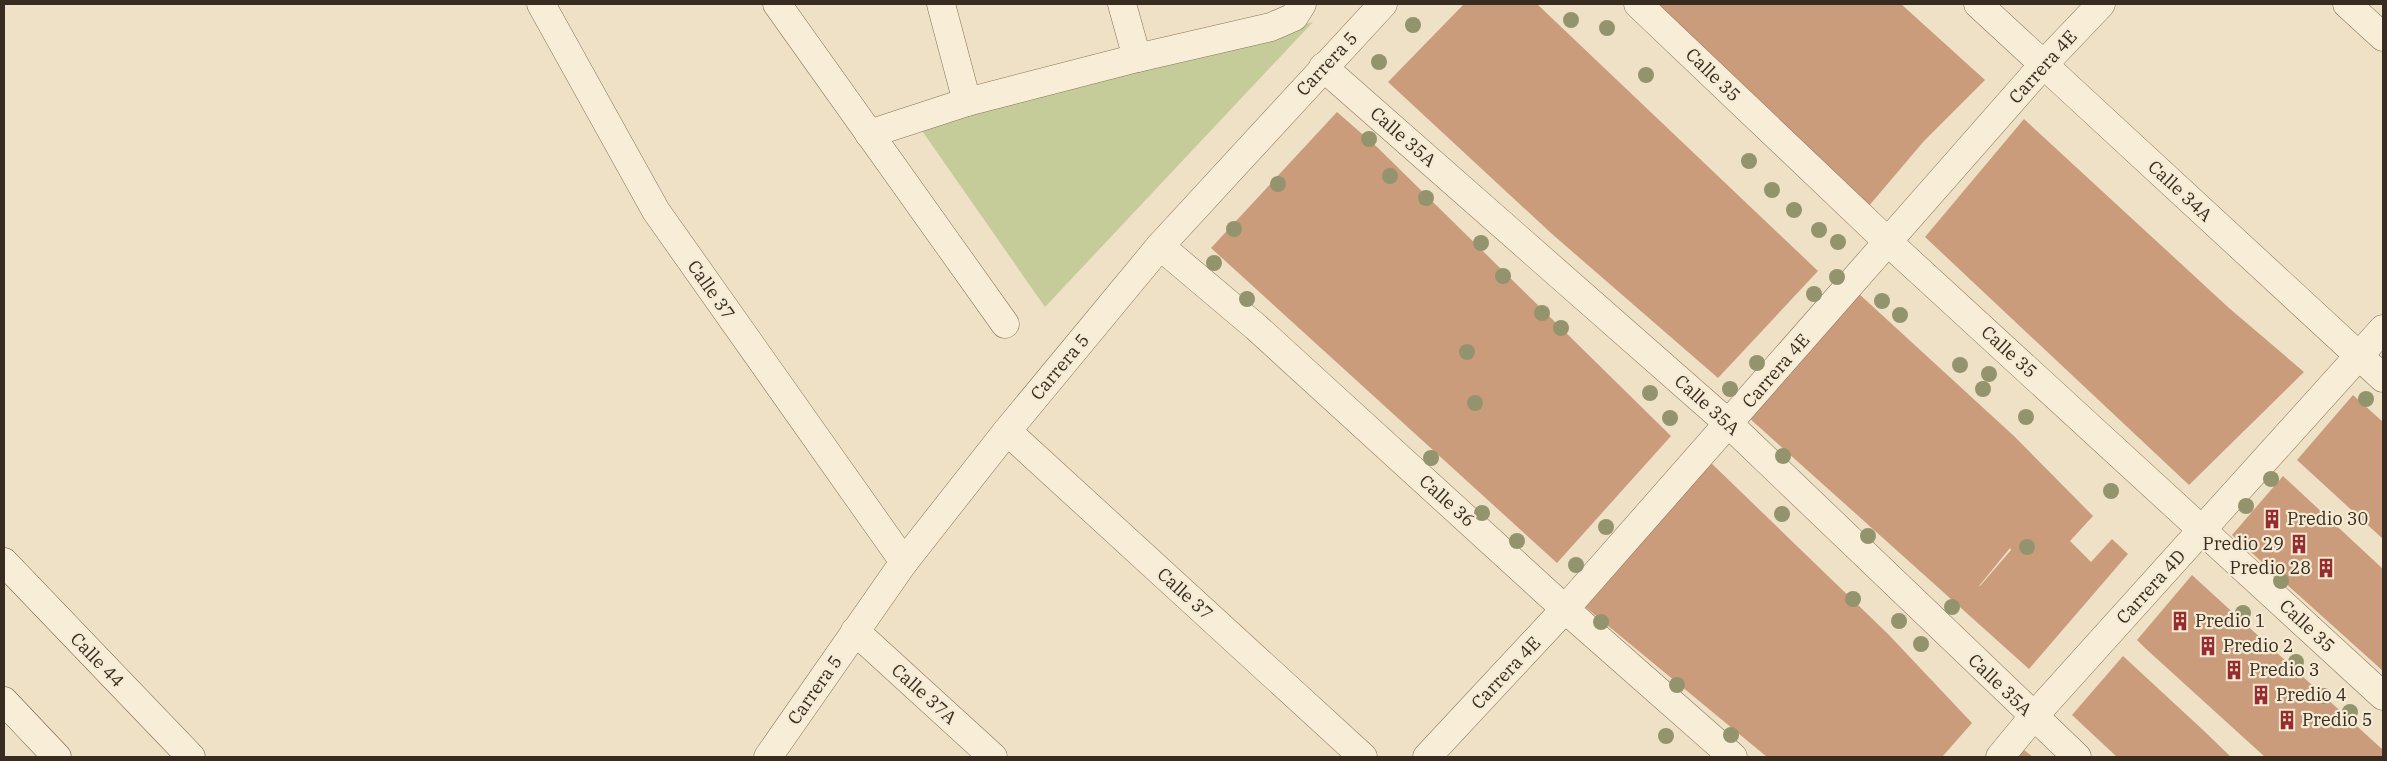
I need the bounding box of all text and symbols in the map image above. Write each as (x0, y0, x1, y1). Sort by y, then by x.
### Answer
street label: Carrera 4E (2004, 25, 2082, 108)
street label: Carrera 5 (1291, 27, 1362, 101)
street label: Calle 35 (1681, 43, 1746, 106)
street label: Calle 35A (1366, 102, 1442, 172)
street label: Calle 34A (2143, 155, 2218, 227)
street label: Calle 37 (683, 255, 740, 324)
street label: Calle 35 (1977, 320, 2042, 383)
street label: Carrera 5 (1025, 329, 1094, 405)
street label: Carrera 4E (1737, 329, 1814, 413)
street label: Calle 35A (1670, 369, 1745, 440)
street label: Calle 36 (1415, 469, 1480, 532)
place label: Predio 30 (2287, 507, 2368, 530)
building icon: Predio 30 (2261, 508, 2283, 530)
place label: Predio 29 (2203, 532, 2284, 555)
building icon: Predio 29 (2288, 533, 2310, 555)
street label: Carrera 4D (2111, 545, 2190, 629)
place label: Predio 28 (2230, 556, 2311, 579)
building icon: Predio 28 (2315, 557, 2337, 579)
street label: Calle 37 (1153, 562, 1218, 625)
street label: Calle 35 (2275, 594, 2340, 657)
place label: Predio 1 (2195, 609, 2266, 632)
building icon: Predio 1 (2169, 610, 2191, 632)
street label: Calle 44 (66, 627, 129, 692)
street label: Carrera 4E (1466, 631, 1545, 714)
place label: Predio 2 (2223, 634, 2294, 657)
building icon: Predio 2 (2197, 635, 2219, 657)
street label: Calle 35A (1964, 649, 2038, 721)
street label: Carrera 5 (782, 650, 847, 729)
street label: Calle 37A (887, 658, 962, 729)
place label: Predio 3 (2249, 658, 2320, 681)
building icon: Predio 3 (2223, 659, 2245, 681)
place label: Predio 4 (2276, 683, 2347, 706)
building icon: Predio 4 (2250, 684, 2272, 706)
place label: Predio 5 (2302, 708, 2373, 731)
building icon: Predio 5 (2276, 709, 2298, 731)

